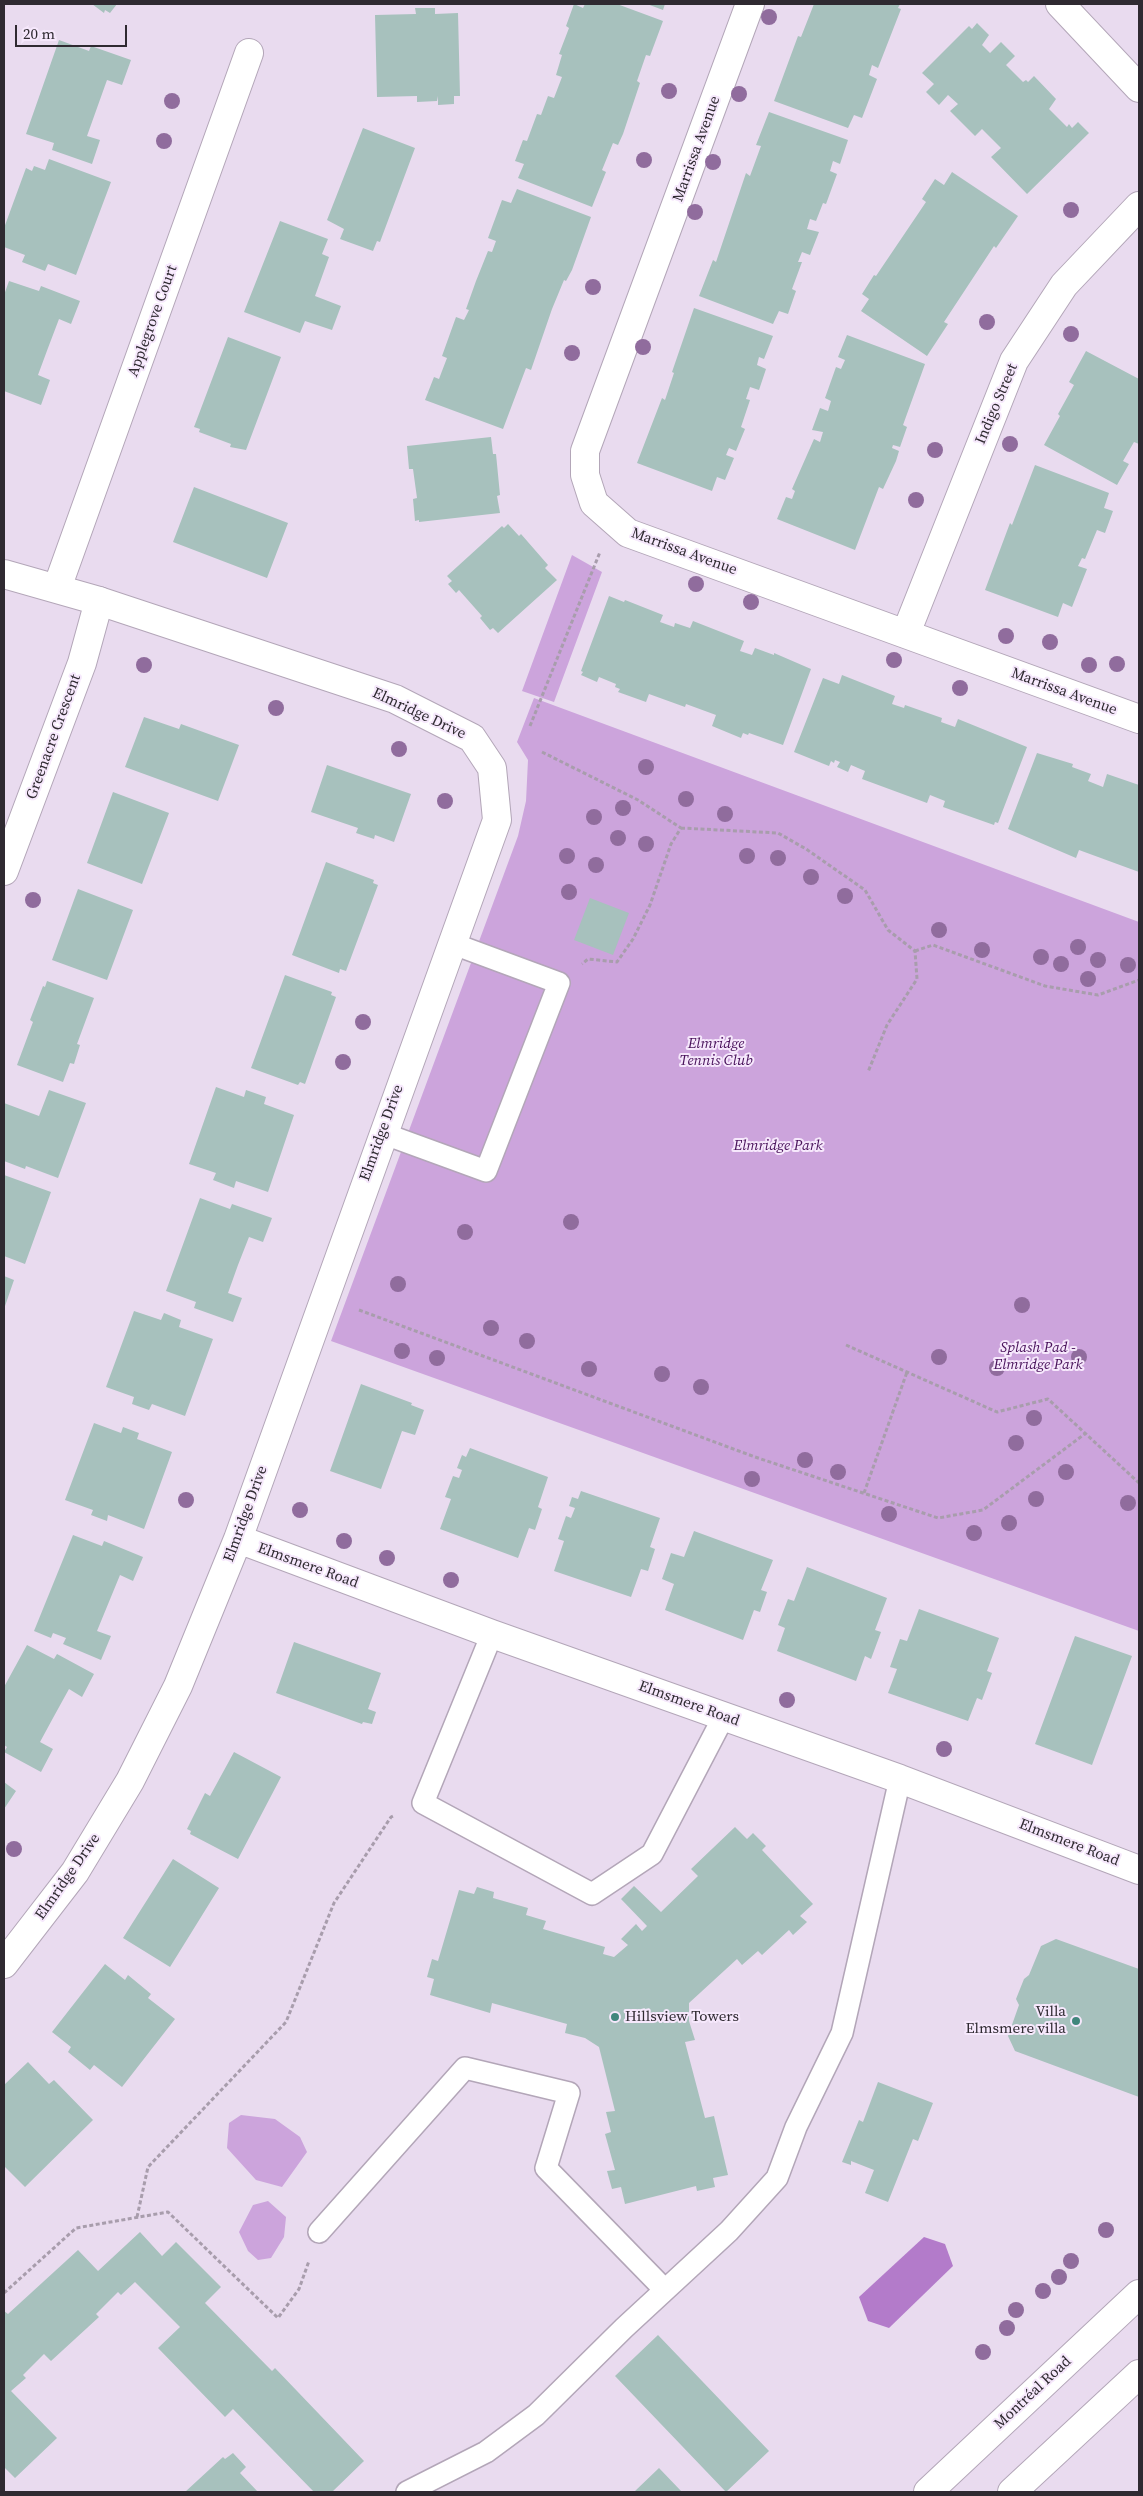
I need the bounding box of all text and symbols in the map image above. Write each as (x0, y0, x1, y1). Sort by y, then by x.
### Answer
scale bar (18, 15, 130, 47)
text: 20 m (23, 23, 55, 44)
street label: Marrissa Avenue (670, 94, 724, 204)
street label: Applegrove Court (124, 263, 182, 379)
street label: Indigo Street (972, 361, 1022, 447)
street label: Marrissa Avenue (629, 525, 739, 579)
street label: Marrissa Avenue (1009, 665, 1119, 719)
street label: Greenacre Crescent (23, 672, 85, 802)
street label: Elmridge Drive (369, 684, 469, 744)
park label: Elmridge Tennis Club (679, 1035, 753, 1070)
street label: Elmridge Drive (356, 1082, 408, 1184)
park label: Elmridge Park (734, 1137, 822, 1155)
park label: Splash Pad - Elmridge Park (994, 1339, 1082, 1374)
street label: Elmridge Drive (220, 1463, 272, 1565)
street label: Elmsmere Road (255, 1539, 361, 1593)
street label: Elmsmere Road (636, 1677, 742, 1731)
street label: Elmsmere Road (1016, 1816, 1122, 1870)
street label: Elmridge Drive (32, 1830, 104, 1924)
place label: Villa Elmsmere villa (965, 2003, 1066, 2038)
place label: Hillsview Towers (625, 2008, 739, 2026)
marker: Hillsview Towers (609, 2011, 621, 2023)
marker: Villa Elmsmere villa (1070, 2015, 1082, 2027)
street label: Montréal Road (991, 2353, 1075, 2433)

